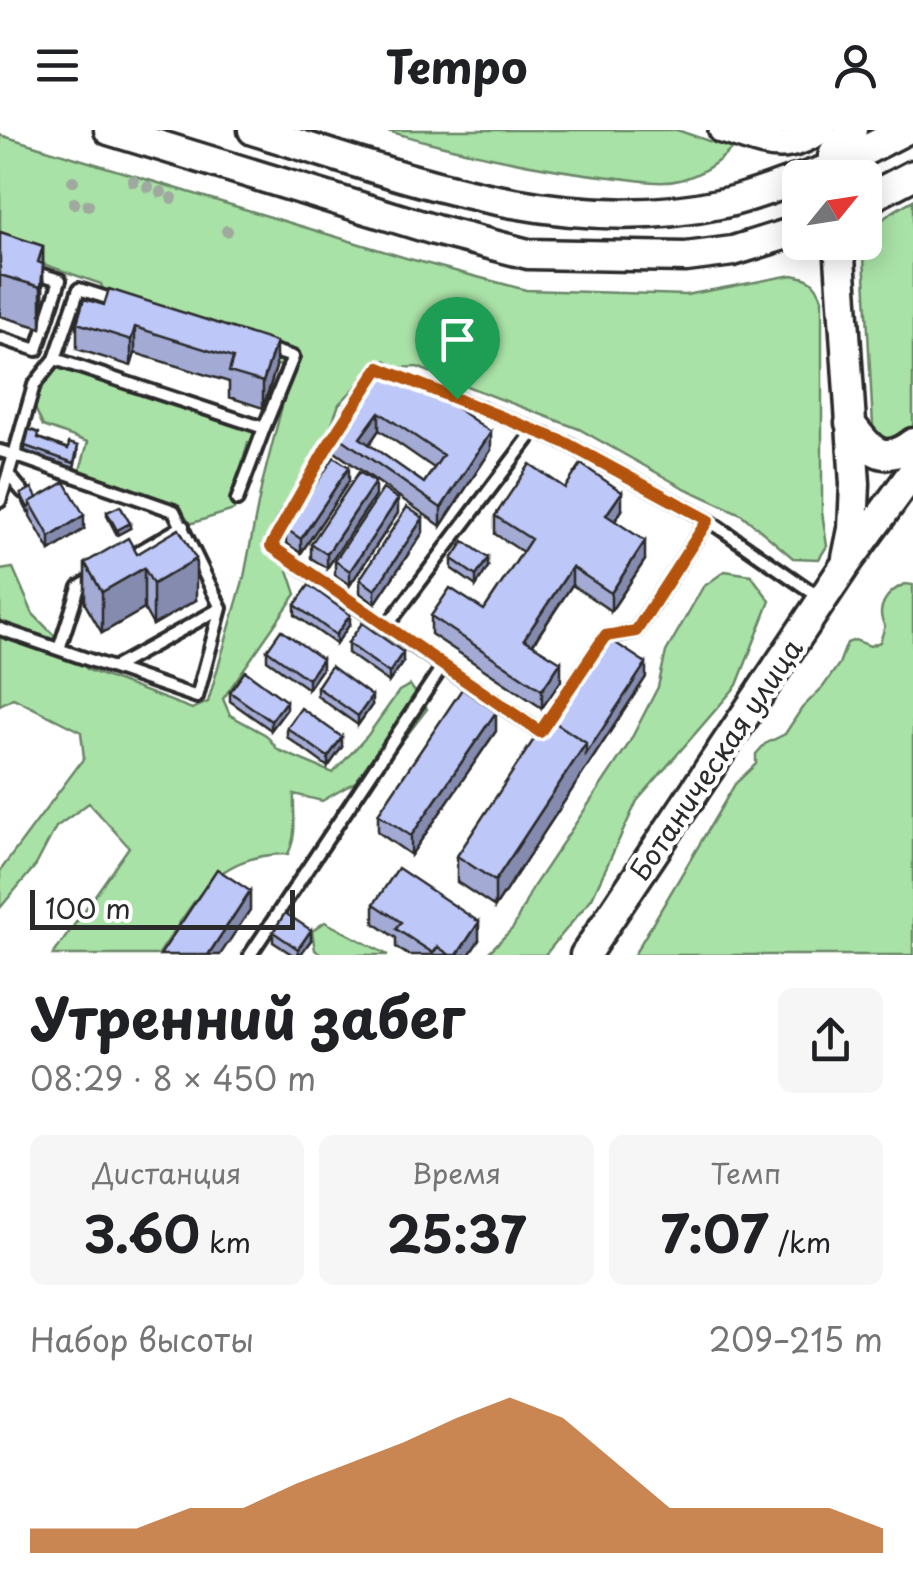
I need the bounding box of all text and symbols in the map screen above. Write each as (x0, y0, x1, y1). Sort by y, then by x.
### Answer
text: Tempo (385, 31, 528, 99)
icon: menu (30, 38, 85, 93)
icon: person (828, 38, 883, 93)
north arrow (782, 160, 882, 260)
map controls (782, 160, 882, 260)
pin (415, 297, 500, 400)
icon: arrive (430, 312, 485, 367)
street label: Ботаническая улица (618, 629, 813, 889)
scale bar (30, 885, 295, 930)
text: 100 m (45, 886, 131, 929)
text: Утренний забег (30, 975, 465, 1058)
button: share (778, 988, 883, 1093)
text: 08:29 · 8 × 450 m (30, 1054, 316, 1102)
text: Дистанция (93, 1151, 241, 1194)
text: Время (412, 1151, 501, 1194)
text: Темп (710, 1151, 781, 1194)
text: 3.60 (83, 1194, 200, 1270)
text: 25:37 (387, 1194, 526, 1270)
text: 7:07 (660, 1194, 769, 1270)
text: km (200, 1220, 251, 1263)
text: /km (769, 1220, 831, 1263)
text: Набор высоты (30, 1315, 254, 1363)
text: 209–215 m (709, 1315, 883, 1363)

